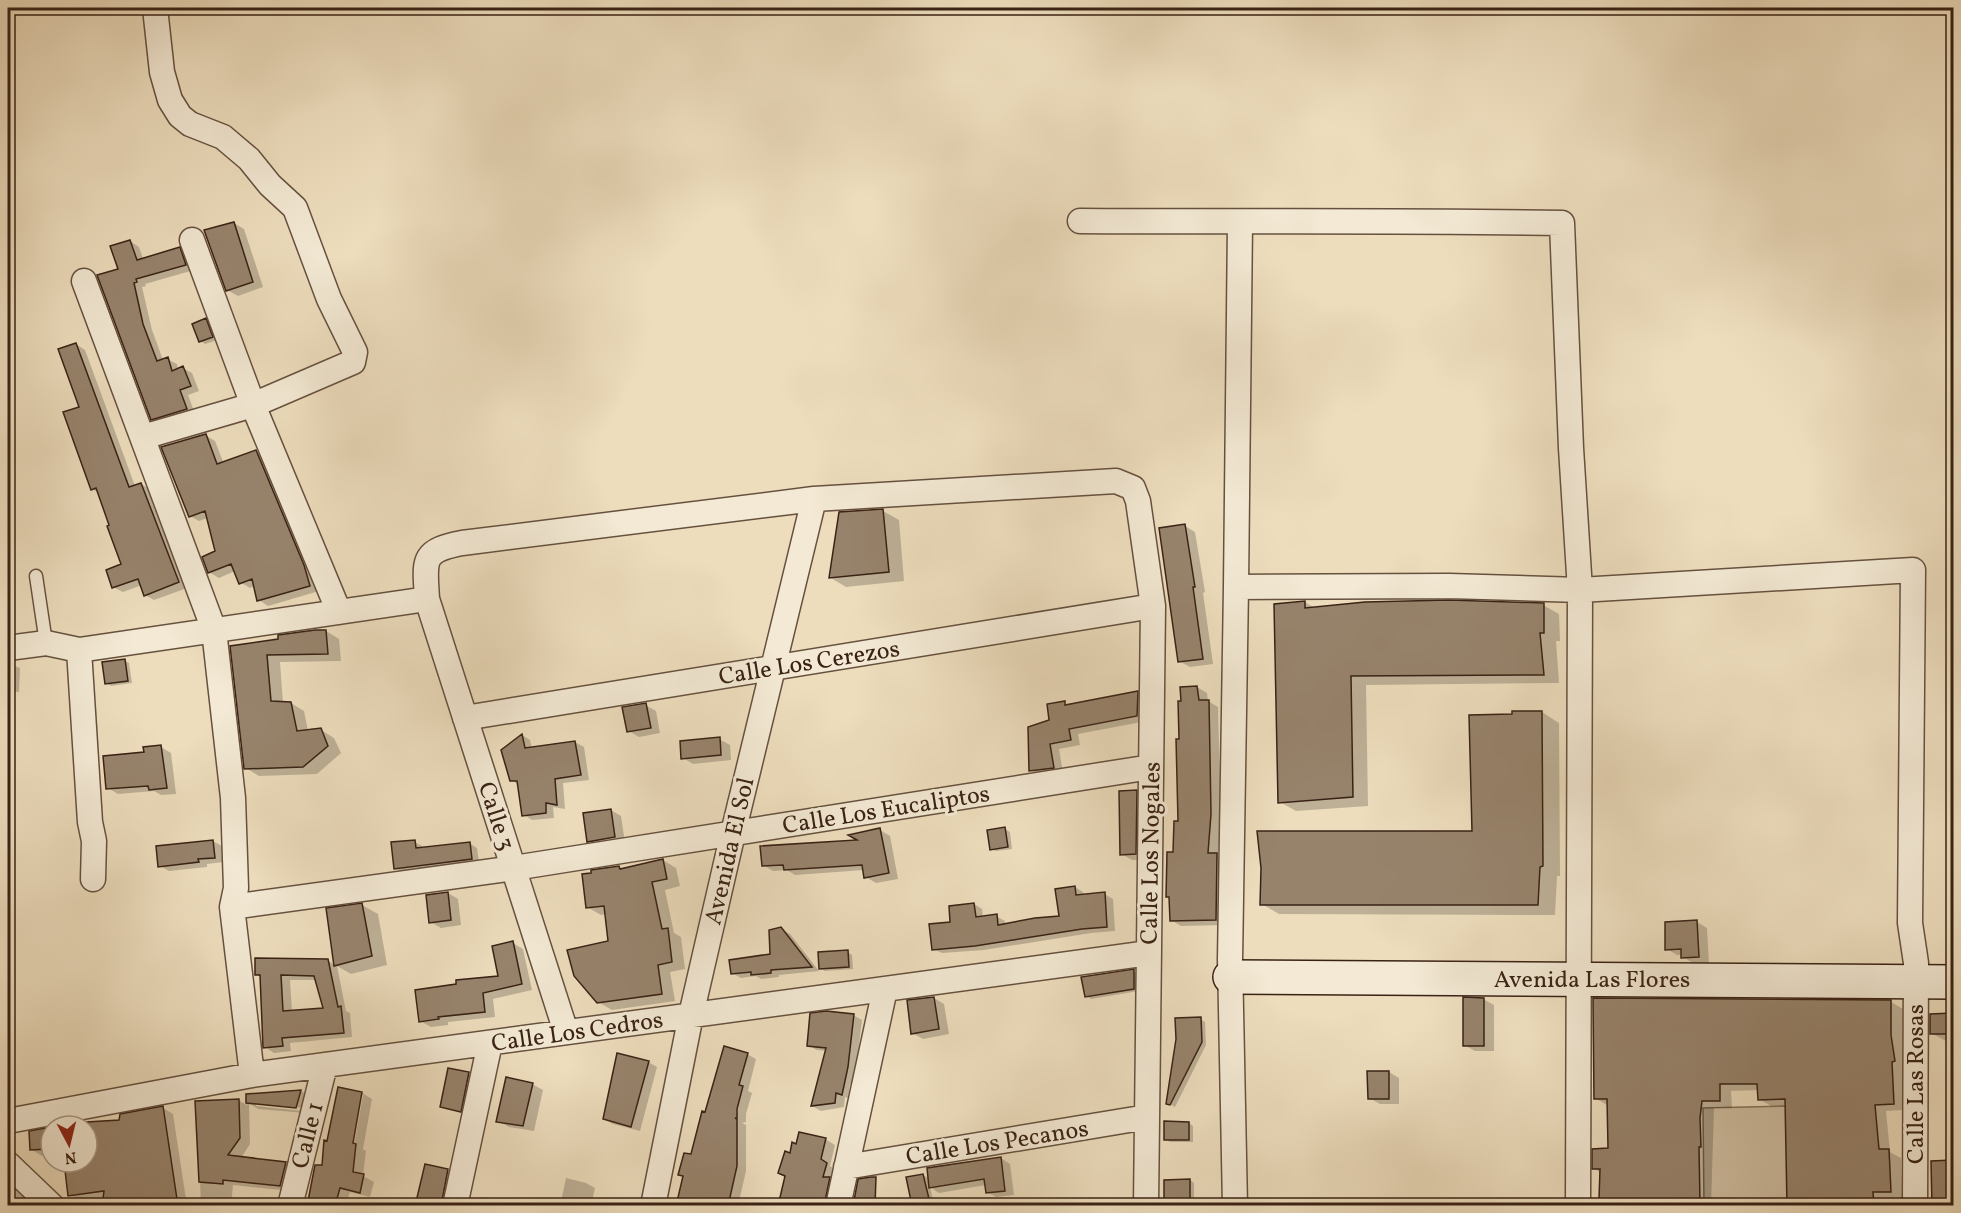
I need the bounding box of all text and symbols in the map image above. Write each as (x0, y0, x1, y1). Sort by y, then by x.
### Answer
street label: Calle Los Cerezos (716, 633, 902, 695)
street label: Calle Los Nogales (1133, 761, 1171, 945)
street label: Avenida El Sol (697, 774, 764, 929)
street label: Calle 3 (468, 778, 522, 855)
street label: Calle Los Eucaliptos (780, 778, 992, 844)
street label: Avenida Las Flores (1494, 964, 1690, 998)
street label: Calle Los Cedros (489, 1004, 665, 1062)
street label: Calle Las Rosas (1900, 1004, 1934, 1164)
street label: Calle 1 (284, 1099, 334, 1172)
street label: Calle Los Pecanos (904, 1113, 1091, 1175)
north arrow (39, 1114, 99, 1174)
text: N (63, 1145, 78, 1169)

